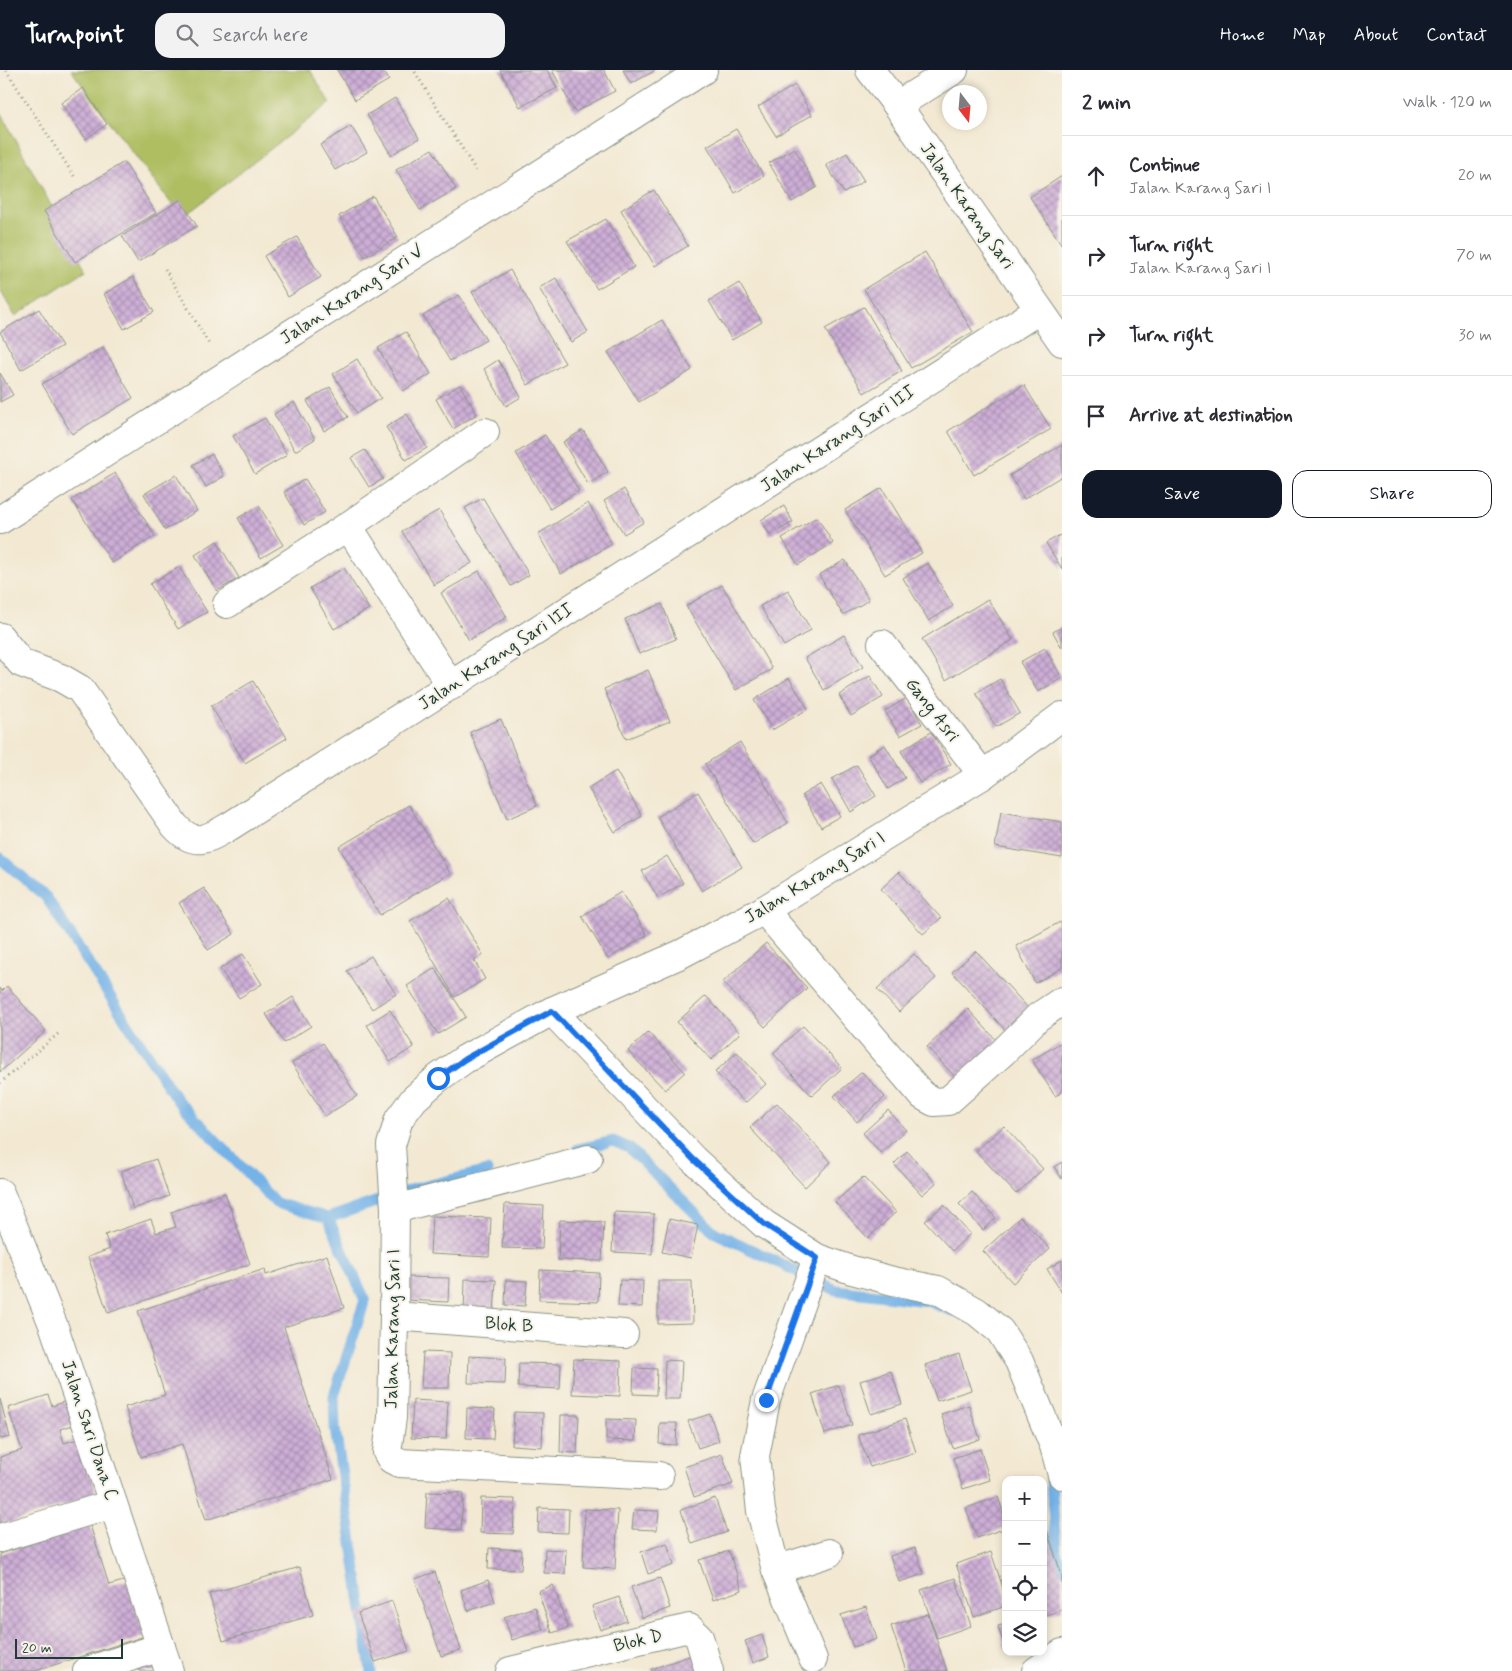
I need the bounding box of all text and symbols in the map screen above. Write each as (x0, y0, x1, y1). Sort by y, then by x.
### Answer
search box (155, 13, 505, 58)
text: Turnpoint (25, 20, 125, 51)
icon: search (173, 21, 201, 49)
text: Search here (213, 23, 308, 48)
text: Home (1220, 23, 1265, 47)
text: Map (1293, 23, 1326, 47)
text: About (1354, 23, 1398, 47)
text: Contact (1426, 23, 1487, 47)
north arrow (942, 85, 987, 130)
text: 2 min (1082, 89, 1131, 117)
text: Walk · 120 m (1403, 92, 1492, 113)
street label: Jalan Karang Sari (914, 138, 1020, 274)
text: Continue (1129, 153, 1200, 178)
icon: ahead (1082, 162, 1110, 190)
text: 20 m (1458, 165, 1492, 186)
text: Jalan Karang Sari I (1129, 178, 1271, 199)
text: Turn right (1129, 233, 1213, 258)
street label: Jalan Karang Sari V (276, 239, 429, 350)
icon: right (1082, 242, 1110, 270)
text: 70 m (1456, 245, 1492, 266)
text: Jalan Karang Sari I (1129, 258, 1271, 279)
icon: right (1082, 322, 1110, 350)
text: Turn right (1129, 323, 1213, 348)
text: 30 m (1459, 325, 1492, 346)
street label: Jalan Karang Sari III (756, 380, 920, 498)
icon: arrive (1082, 402, 1110, 430)
text: Arrive at destination (1129, 403, 1293, 428)
button: Save (1082, 470, 1282, 518)
button: Share (1292, 470, 1492, 518)
street label: Jalan Karang Sari III (414, 598, 578, 716)
street label: Gang Asri (899, 673, 965, 748)
street label: Jalan Karang Sari I (740, 826, 890, 930)
route start (427, 1067, 450, 1090)
street label: Jalan Karang Sari I (380, 1249, 406, 1409)
street label: Blok B (484, 1311, 534, 1339)
street label: Jalan Sari Dana C (55, 1357, 123, 1503)
route end (755, 1389, 778, 1412)
map controls (1002, 1476, 1047, 1656)
button: + (1002, 1476, 1047, 1521)
button: − (1002, 1521, 1047, 1566)
button: locate (1002, 1566, 1047, 1611)
button: layers (1002, 1611, 1047, 1656)
street label: Blok D (611, 1624, 665, 1658)
scale bar (15, 1636, 122, 1659)
text: 20 m (22, 1639, 52, 1657)

